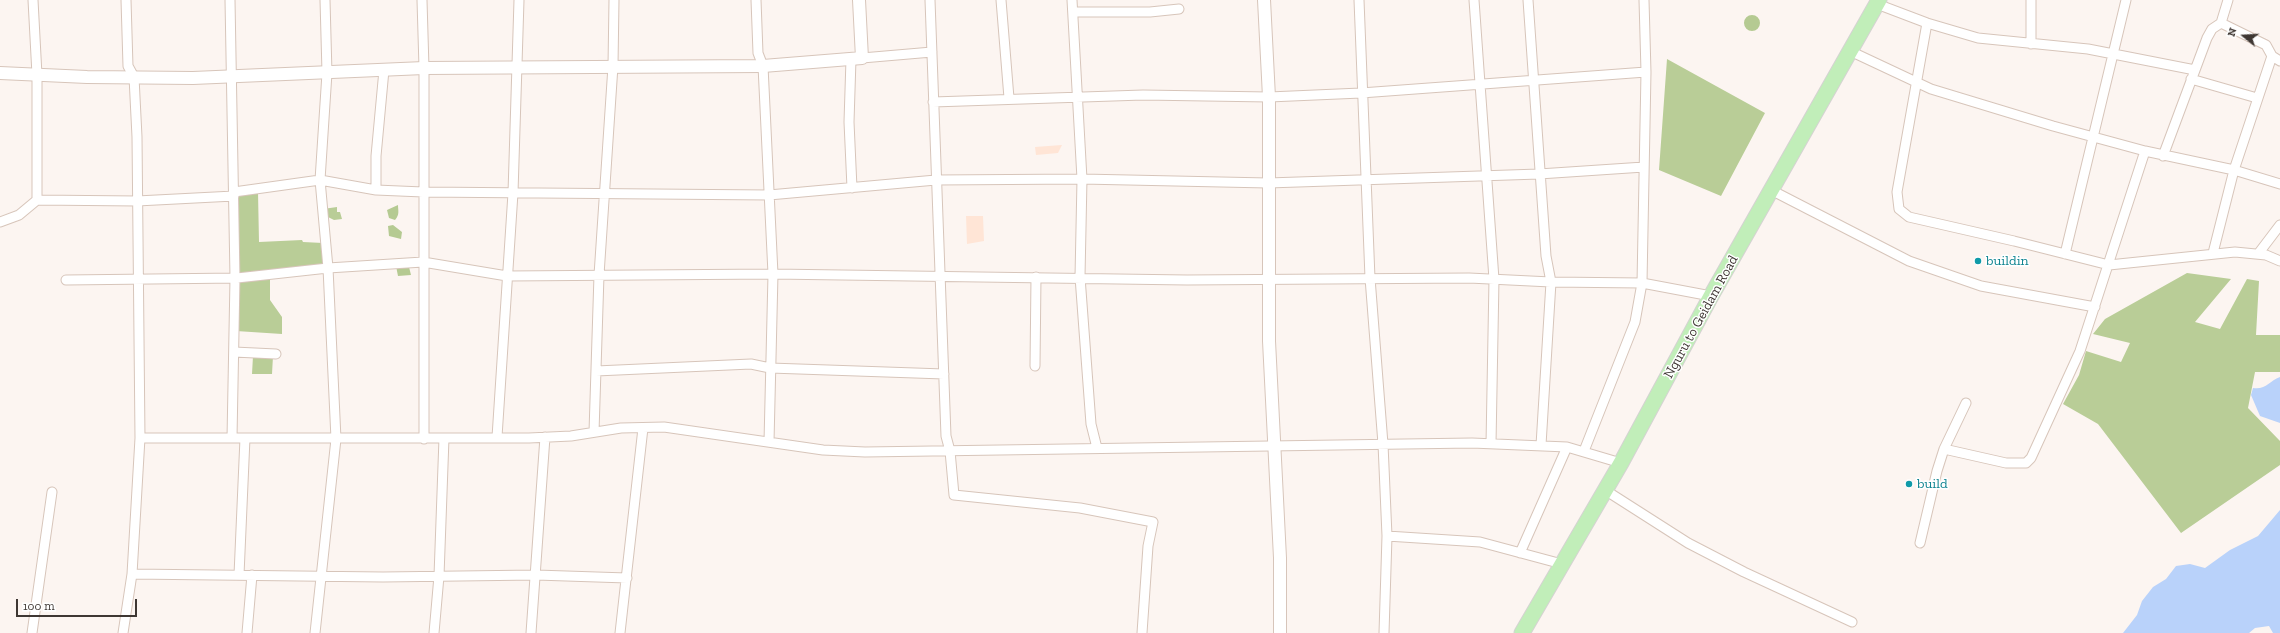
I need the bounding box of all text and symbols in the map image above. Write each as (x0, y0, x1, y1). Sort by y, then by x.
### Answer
north arrow (2224, 16, 2264, 56)
text: N (2225, 26, 2240, 38)
street label: Nguru to Geidam Road (1660, 253, 1742, 381)
place label: buildin (1986, 253, 2029, 269)
marker: buildin (1973, 256, 1983, 266)
place label: build (1917, 476, 1948, 492)
marker: build (1904, 479, 1914, 489)
scale bar (18, 591, 139, 617)
text: 100 m (23, 599, 55, 613)

